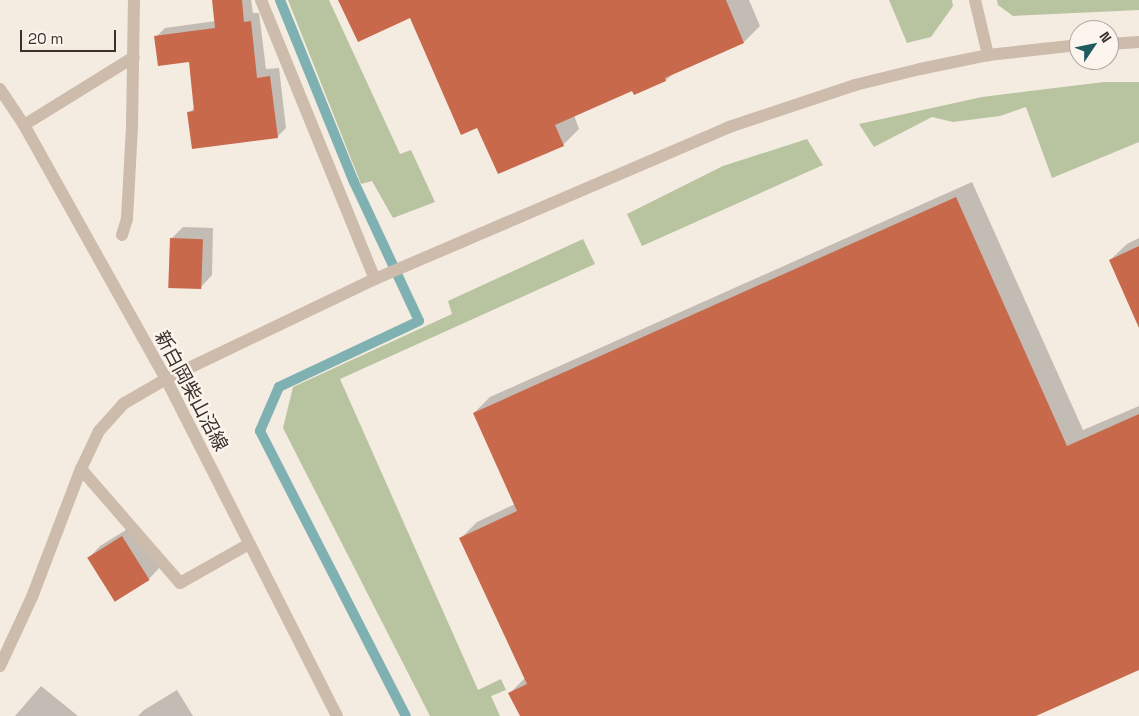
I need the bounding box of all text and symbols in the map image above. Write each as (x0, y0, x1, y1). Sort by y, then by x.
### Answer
scale bar (22, 20, 119, 52)
north arrow (1069, 20, 1119, 70)
text: N (1096, 28, 1116, 46)
text: 20 m (28, 29, 63, 48)
street label: 新白岡柴山沼線 (150, 327, 232, 455)

